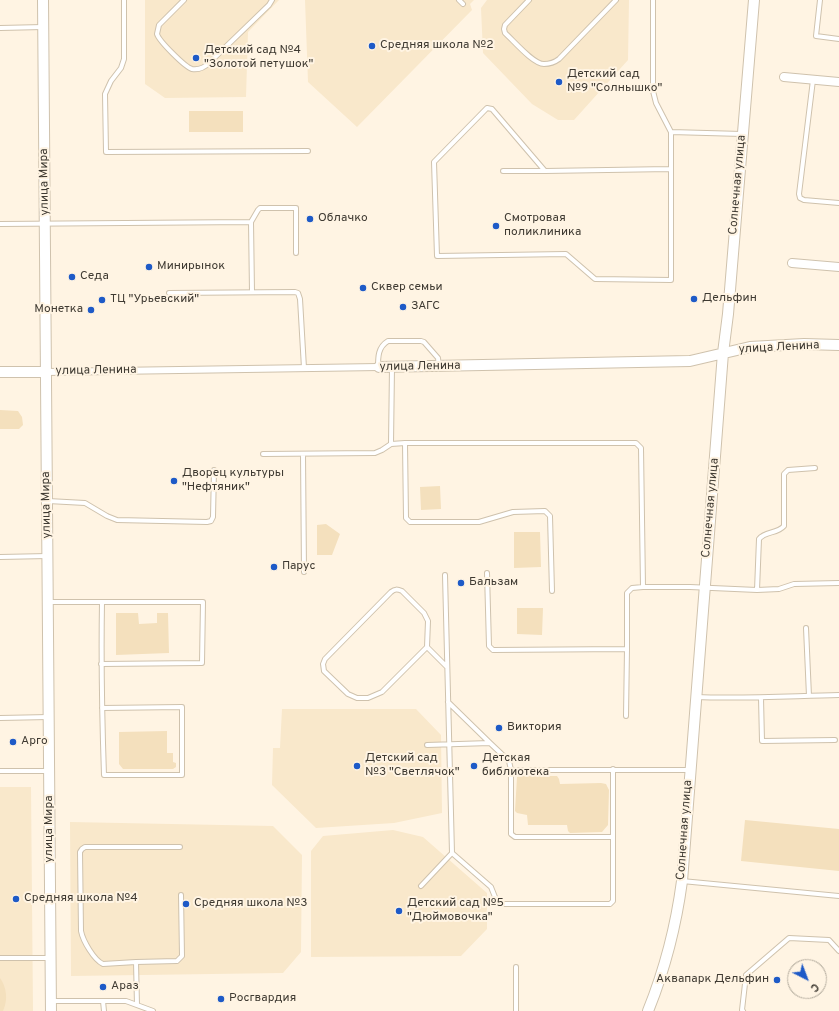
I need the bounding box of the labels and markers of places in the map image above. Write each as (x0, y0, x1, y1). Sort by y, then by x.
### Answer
place label: Средняя школа №2 (380, 39, 494, 53)
marker: Средняя школа №2 (367, 41, 377, 51)
place label: Детский сад №4 "Золотой петушок" (204, 44, 313, 72)
marker: Детский сад №4 "Золотой петушок" (191, 53, 201, 63)
place label: Детский сад №9 "Солнышко" (567, 68, 662, 96)
marker: Детский сад №9 "Солнышко" (554, 77, 564, 87)
place label: Облачко (318, 212, 368, 226)
place label: Смотровая поликлиника (504, 212, 581, 240)
marker: Облачко (305, 214, 315, 224)
marker: Смотровая поликлиника (491, 221, 501, 231)
place label: Минирынок (157, 260, 225, 274)
marker: Минирынок (144, 262, 154, 272)
place label: Седа (80, 270, 109, 284)
marker: Седа (67, 272, 77, 282)
place label: Сквер семьи (371, 281, 443, 295)
marker: Сквер семьи (358, 283, 368, 293)
place label: Дельфин (702, 292, 757, 306)
place label: ТЦ "Урьевский" (110, 293, 199, 307)
marker: Дельфин (689, 294, 699, 304)
marker: ТЦ "Урьевский" (97, 295, 107, 305)
place label: ЗАГС (411, 300, 440, 314)
marker: ЗАГС (398, 302, 408, 312)
place label: Монетка (34, 303, 83, 317)
marker: Монетка (86, 305, 96, 315)
place label: Дворец культуры "Нефтяник" (182, 467, 284, 495)
marker: Дворец культуры "Нефтяник" (169, 476, 179, 486)
place label: Парус (282, 560, 315, 574)
marker: Парус (269, 562, 279, 572)
place label: Бальзам (469, 576, 518, 590)
marker: Бальзам (456, 578, 466, 588)
place label: Виктория (507, 721, 562, 735)
marker: Виктория (494, 723, 504, 733)
place label: Арго (21, 735, 48, 749)
marker: Арго (8, 737, 18, 747)
place label: Детский сад №3 "Светлячок" (365, 752, 460, 780)
place label: Детская библиотека (482, 752, 549, 780)
marker: Детский сад №3 "Светлячок" (352, 761, 362, 771)
marker: Детская библиотека (469, 761, 479, 771)
place label: Средняя школа №4 (24, 892, 138, 906)
marker: Средняя школа №4 (11, 894, 21, 904)
place label: Средняя школа №3 (194, 897, 307, 911)
place label: Детский сад №5 "Дюймовочка" (407, 897, 504, 925)
marker: Средняя школа №3 (181, 899, 191, 909)
marker: Детский сад №5 "Дюймовочка" (394, 906, 404, 916)
place label: Аквапарк Дельфин (656, 973, 769, 987)
marker: Аквапарк Дельфин (772, 975, 782, 985)
place label: Араз (111, 980, 139, 994)
marker: Араз (98, 982, 108, 992)
place label: Росгвардия (229, 992, 296, 1006)
marker: Росгвардия (216, 994, 226, 1004)

